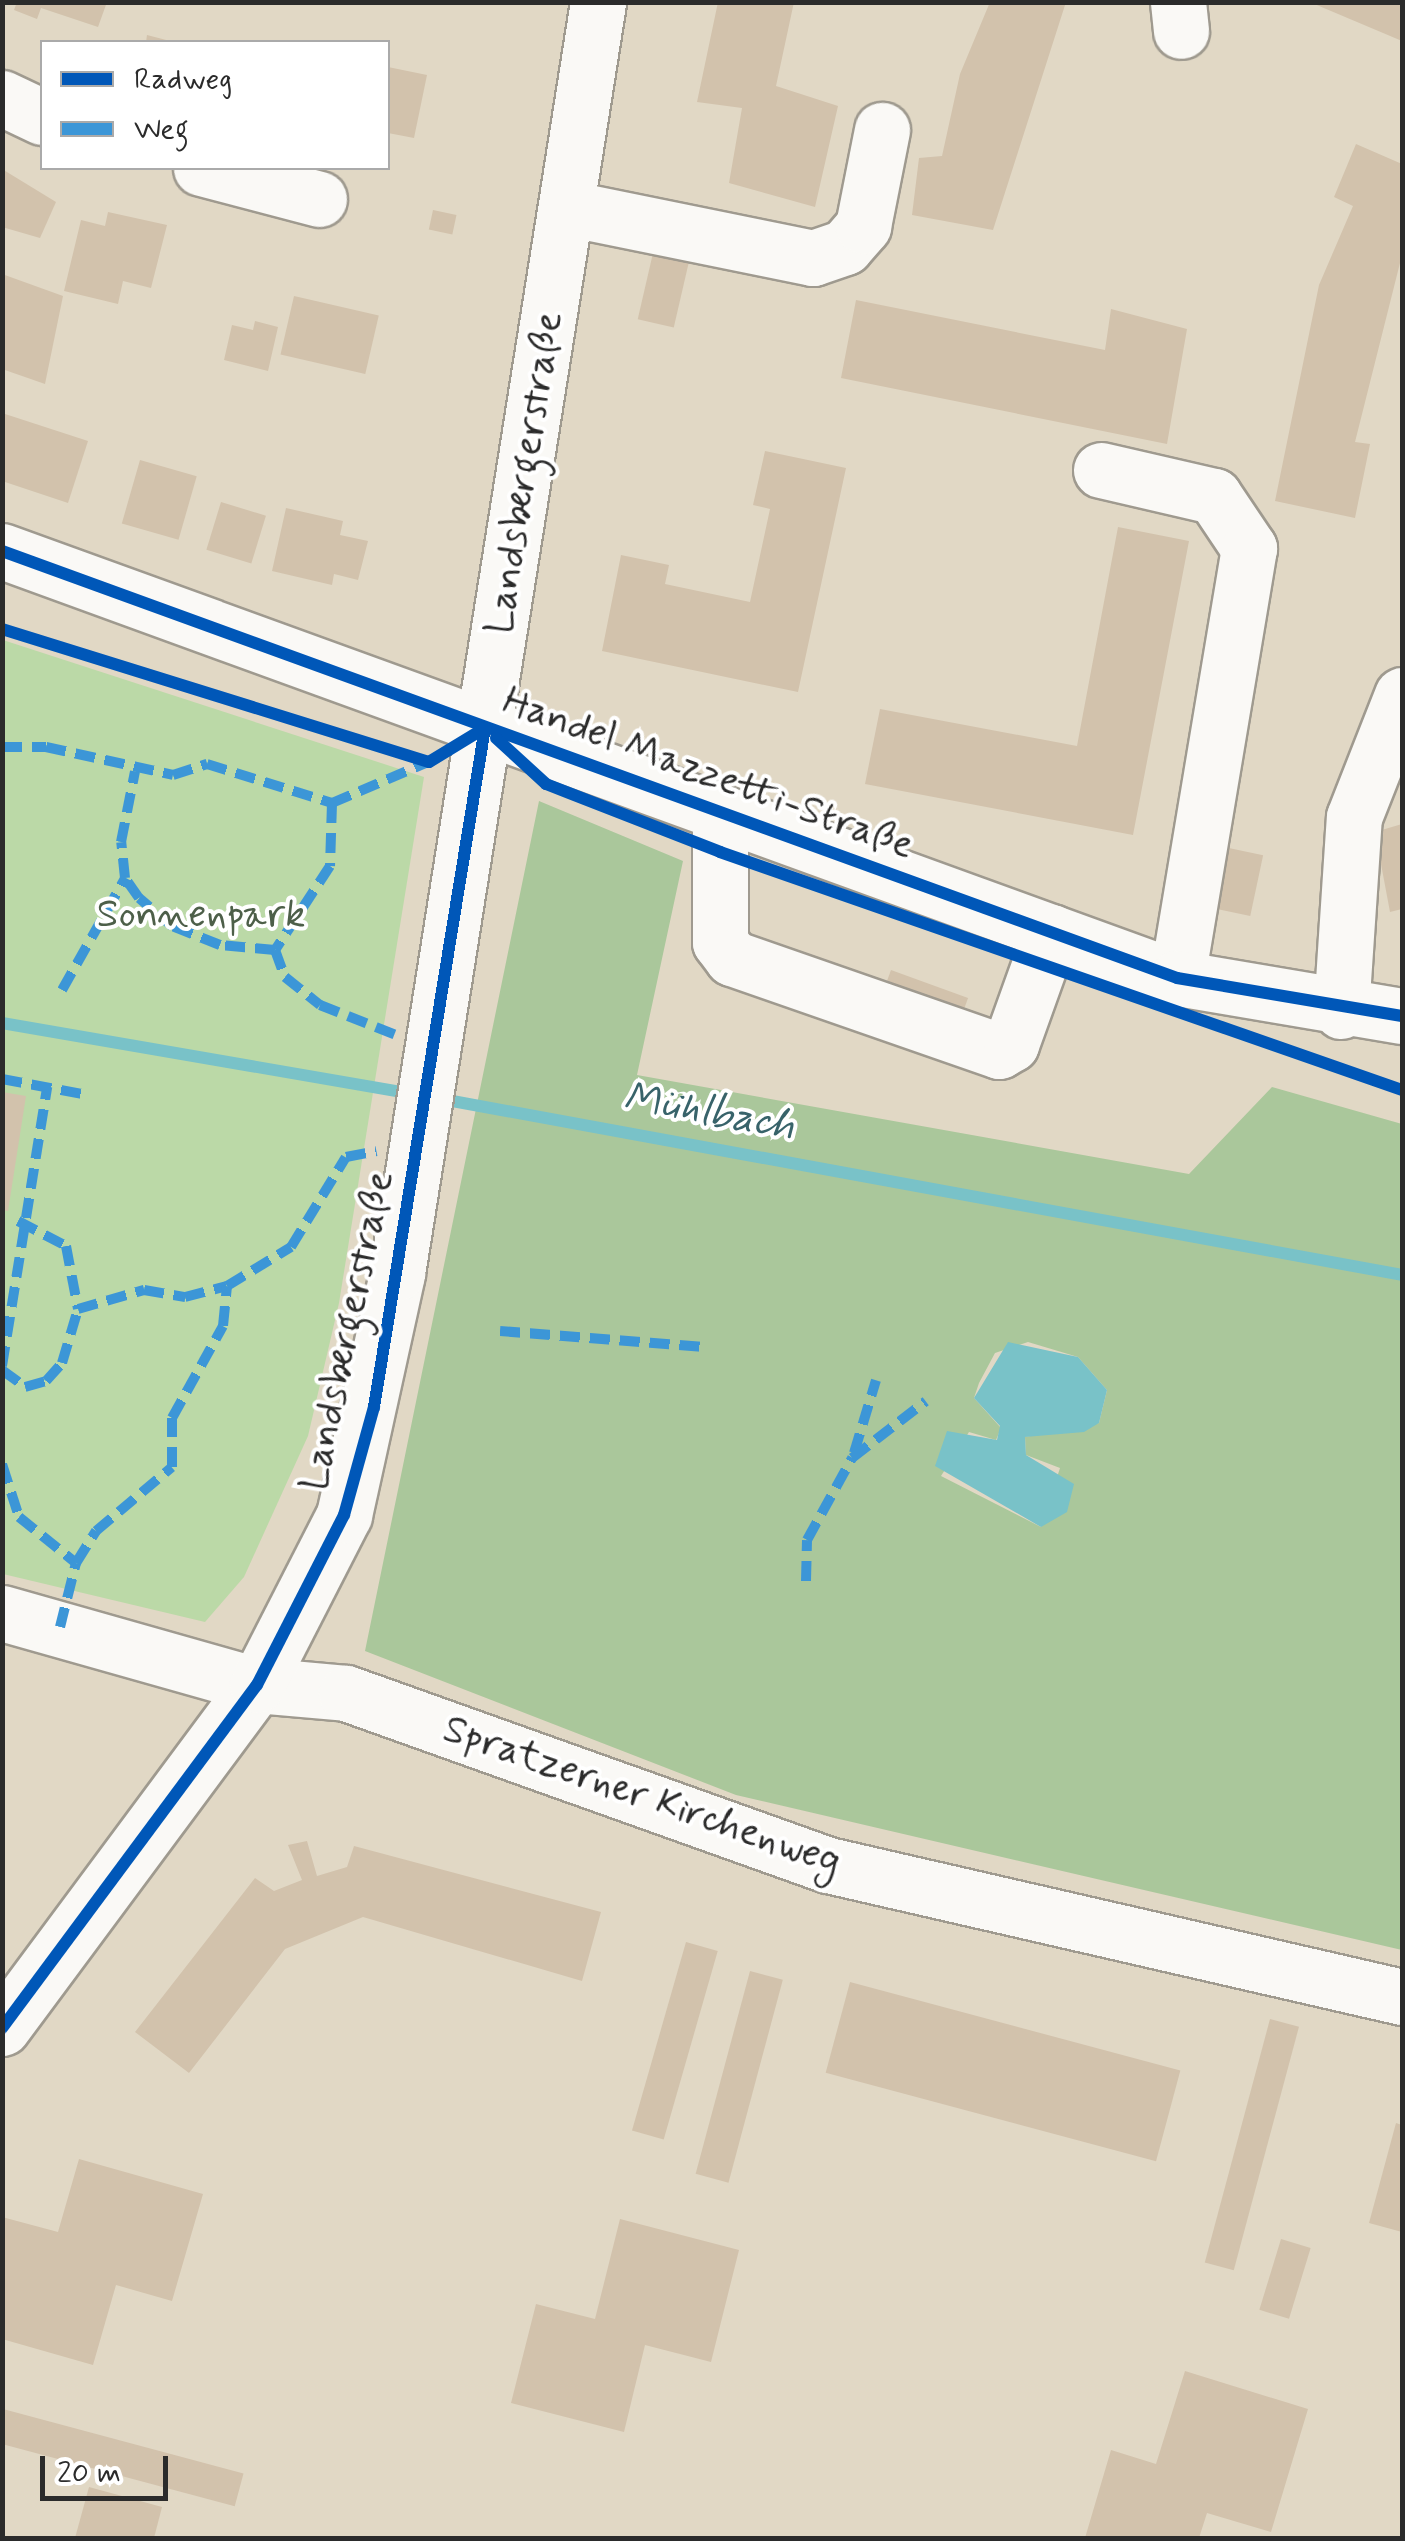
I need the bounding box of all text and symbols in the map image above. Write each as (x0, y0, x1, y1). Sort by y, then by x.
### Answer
legend (40, 40, 390, 170)
text: Radweg (134, 60, 232, 99)
text: Weg (134, 110, 189, 149)
street label: Landsbergerstraße (476, 309, 574, 637)
street label: Handel Mazzetti-Straße (498, 678, 918, 870)
park label: Sonnenpark (97, 891, 305, 939)
water label: Mühlbach (619, 1073, 799, 1153)
street label: Landsbergerstraße (291, 1167, 405, 1495)
street label: Spratzerner Kirchenweg (435, 1705, 849, 1887)
scale bar (45, 2436, 172, 2498)
text: 20 m (57, 2454, 121, 2493)

